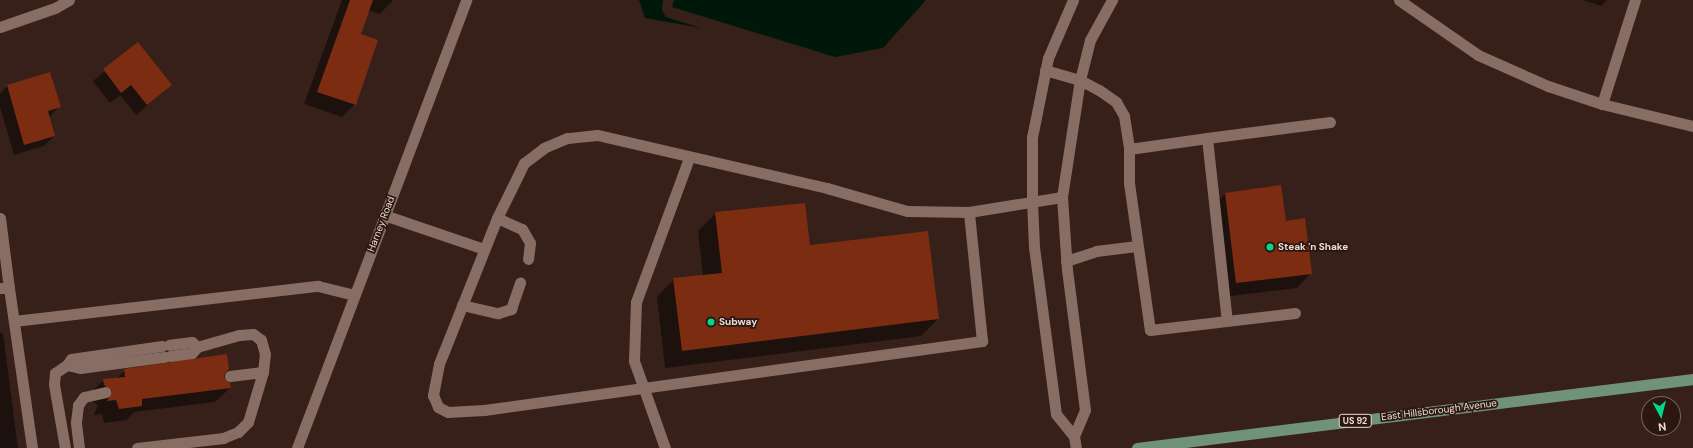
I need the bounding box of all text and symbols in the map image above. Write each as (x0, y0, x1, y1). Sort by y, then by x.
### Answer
street label: Harney Road (365, 194, 397, 254)
place label: Steak 'n Shake (1278, 241, 1348, 253)
marker: Steak 'n Shake (1265, 242, 1275, 252)
place label: Subway (719, 316, 757, 328)
marker: Subway (706, 317, 716, 327)
north arrow (1641, 396, 1681, 436)
street label: East Hillsborough Avenue (1380, 397, 1498, 423)
road number: US 92 (1338, 414, 1372, 428)
text: N (1658, 419, 1667, 434)

